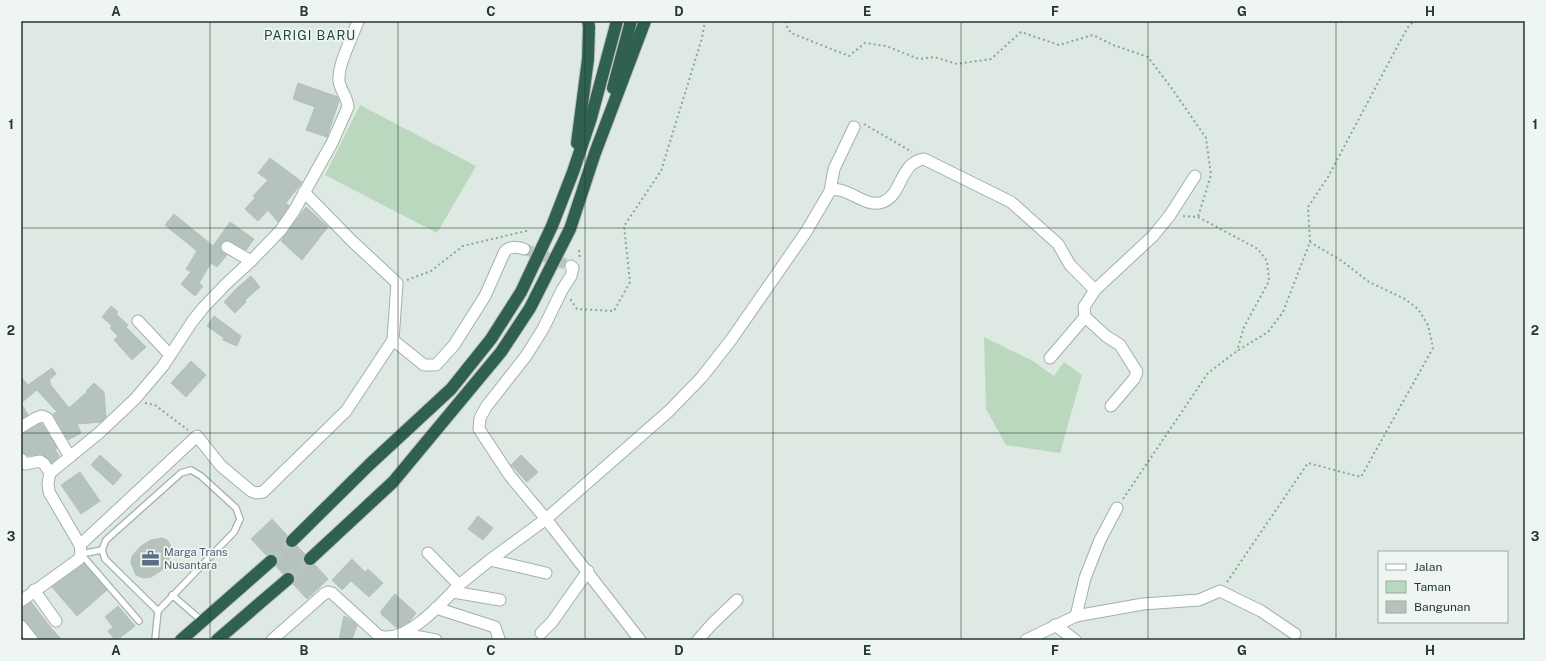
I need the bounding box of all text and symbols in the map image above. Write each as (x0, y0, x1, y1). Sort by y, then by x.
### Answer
text: A (111, 4, 121, 19)
text: B (300, 4, 309, 19)
text: C (486, 4, 496, 19)
text: D (674, 4, 684, 19)
text: E (863, 4, 871, 19)
text: F (1051, 4, 1059, 19)
text: G (1237, 4, 1247, 19)
text: H (1425, 4, 1435, 19)
district label: PARIGI BARU (264, 28, 356, 43)
text: 1 (8, 117, 14, 132)
text: 1 (1532, 117, 1538, 132)
text: 2 (7, 323, 15, 338)
text: 2 (1531, 323, 1539, 338)
text: 3 (7, 529, 16, 544)
text: 3 (1531, 529, 1540, 544)
place label: Marga Trans Nusantara (164, 546, 228, 571)
office icon: Marga Trans Nusantara (141, 548, 161, 568)
legend (1378, 551, 1508, 623)
text: Jalan (1414, 560, 1443, 574)
text: Taman (1414, 580, 1451, 594)
text: Bangunan (1414, 600, 1470, 614)
text: A (111, 643, 121, 658)
text: B (300, 643, 309, 658)
text: C (486, 643, 496, 658)
text: D (674, 643, 684, 658)
text: E (863, 643, 871, 658)
text: F (1051, 643, 1059, 658)
text: G (1237, 643, 1247, 658)
text: H (1425, 643, 1435, 658)

